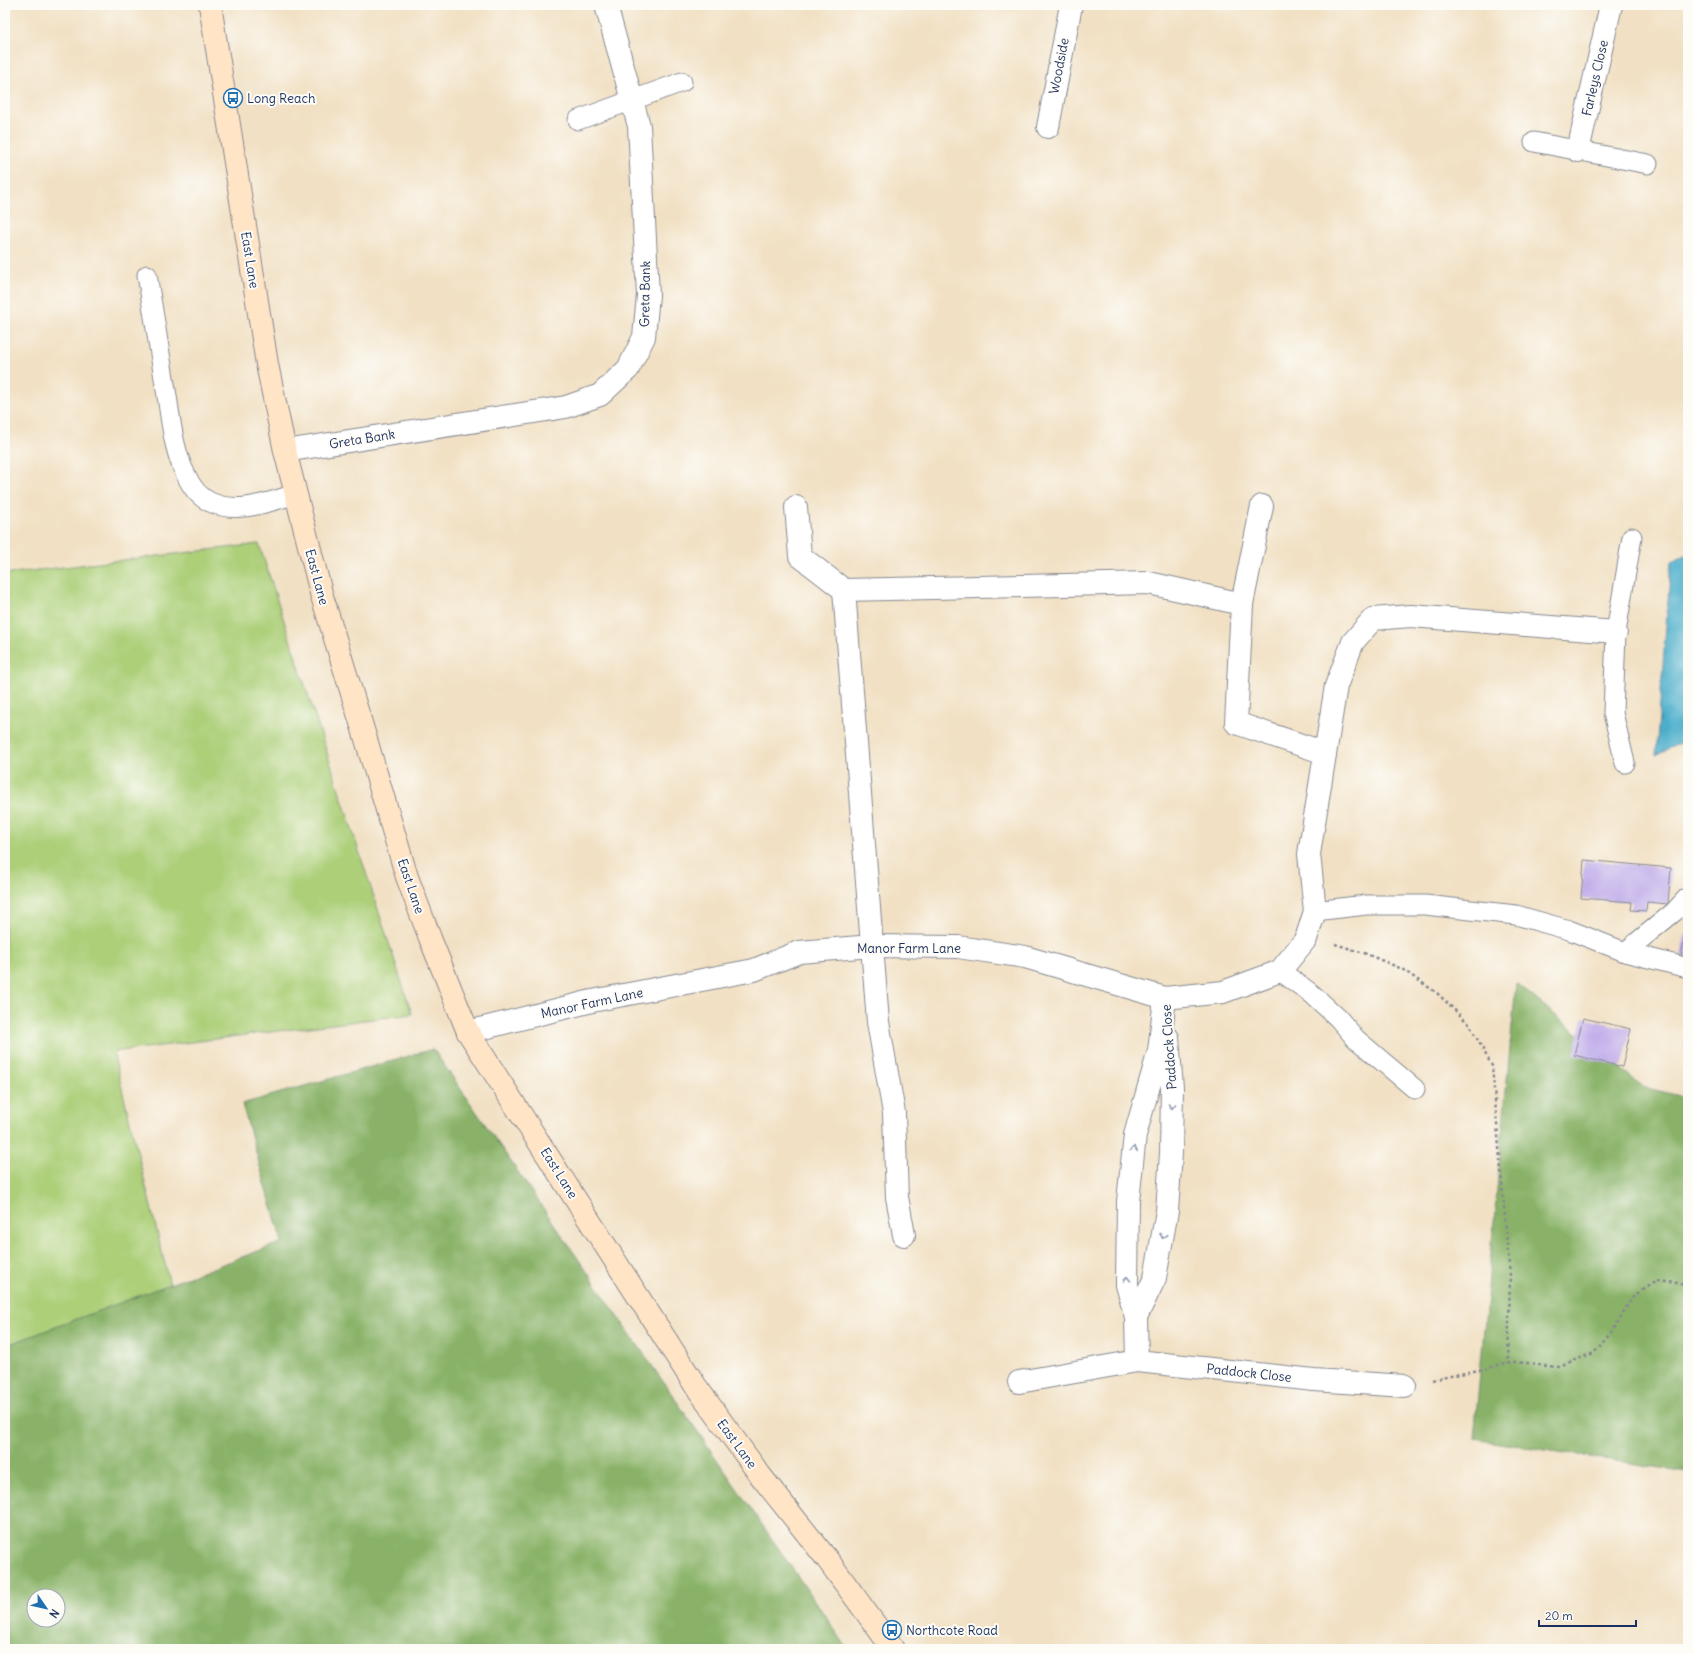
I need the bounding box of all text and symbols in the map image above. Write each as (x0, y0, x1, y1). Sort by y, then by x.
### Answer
street label: Woodside (1045, 36, 1073, 96)
street label: Farleys Close (1578, 38, 1612, 118)
bus stop icon: Long Reach (222, 87, 244, 109)
place label: Long Reach (247, 90, 316, 107)
street label: East Lane (237, 230, 263, 290)
street label: Greta Bank (636, 260, 654, 327)
street label: Greta Bank (328, 425, 396, 453)
street label: East Lane (301, 547, 333, 607)
street label: East Lane (394, 856, 428, 916)
street label: Manor Farm Lane (857, 940, 961, 957)
street label: Manor Farm Lane (539, 984, 645, 1022)
street label: Paddock Close (1158, 1004, 1180, 1090)
one-way arrow (1168, 1103, 1176, 1109)
street label: East Lane (537, 1144, 581, 1202)
one-way arrow (1129, 1146, 1138, 1152)
one-way arrow (1159, 1233, 1167, 1239)
one-way arrow (1123, 1276, 1131, 1282)
street label: Paddock Close (1206, 1360, 1292, 1386)
street label: East Lane (713, 1416, 761, 1472)
north arrow (26, 1588, 66, 1628)
scale bar (1539, 1602, 1636, 1628)
text: N (46, 1607, 62, 1621)
text: 20 m (1545, 1608, 1573, 1623)
bus stop icon: Northcote Road (881, 1619, 903, 1641)
place label: Northcote Road (906, 1622, 998, 1639)

